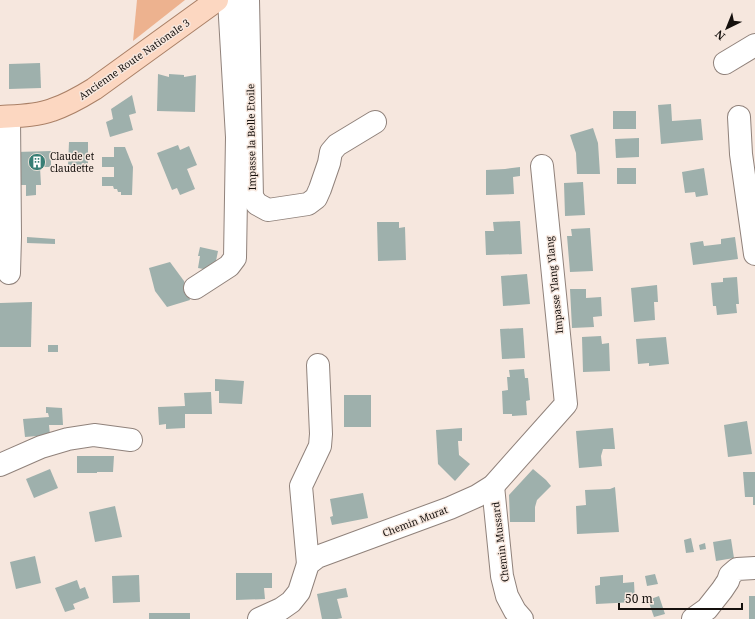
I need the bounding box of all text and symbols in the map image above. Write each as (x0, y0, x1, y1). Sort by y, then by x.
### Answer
north arrow (707, 8, 747, 48)
street label: Ancienne Route Nationale 3 (76, 15, 193, 103)
text: N (711, 27, 728, 44)
street label: Impasse la Belle Etoile (243, 84, 259, 190)
place label: Claude et claudette (50, 149, 95, 175)
building icon: Claude et claudette (27, 152, 47, 172)
street label: Impasse Ylang Ylang (542, 235, 566, 335)
street label: Chemin Mussard (488, 501, 512, 583)
street label: Chemin Murat (380, 502, 450, 540)
scale bar (619, 585, 742, 611)
text: 50 m (625, 590, 653, 607)

